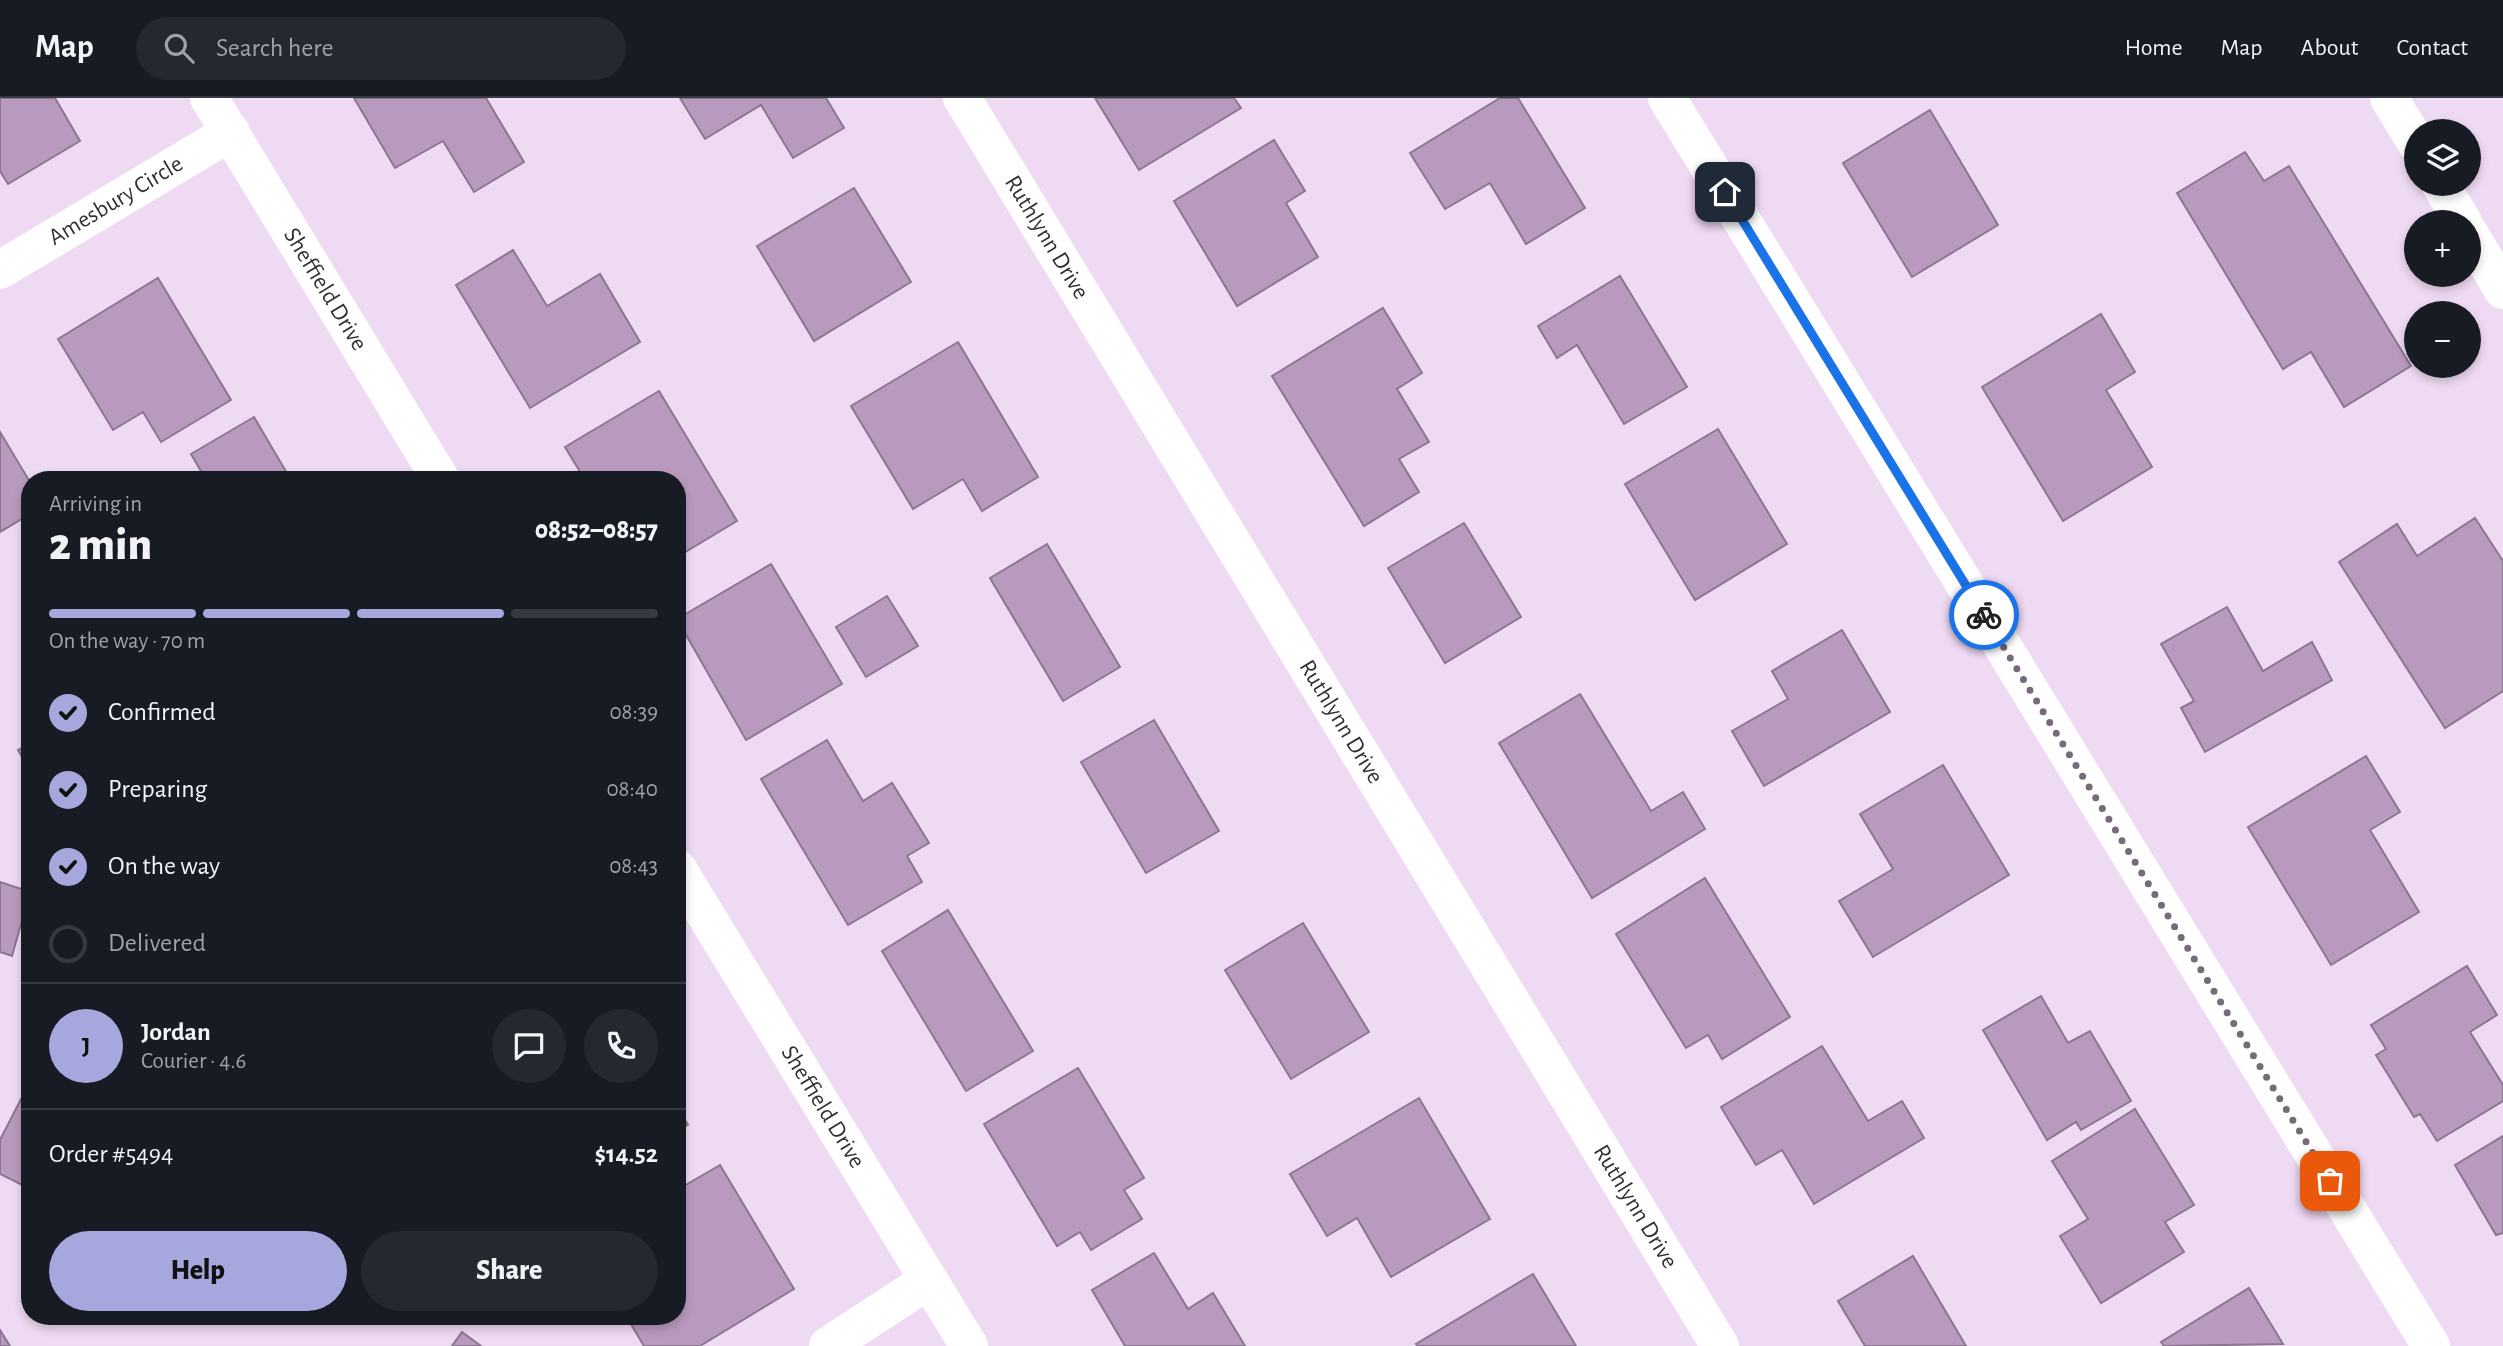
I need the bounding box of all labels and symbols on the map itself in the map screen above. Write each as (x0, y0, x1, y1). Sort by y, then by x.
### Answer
street label: Amesbury Circle (45, 152, 187, 250)
pin (1695, 162, 1755, 222)
street label: Ruthlynn Drive (1000, 171, 1093, 303)
street label: Sheffield Drive (279, 224, 372, 355)
courier (1949, 580, 2019, 650)
street label: Ruthlynn Drive (1294, 656, 1388, 788)
street label: Sheffield Drive (777, 1042, 869, 1172)
street label: Ruthlynn Drive (1589, 1141, 1682, 1273)
pin (2300, 1151, 2360, 1211)

